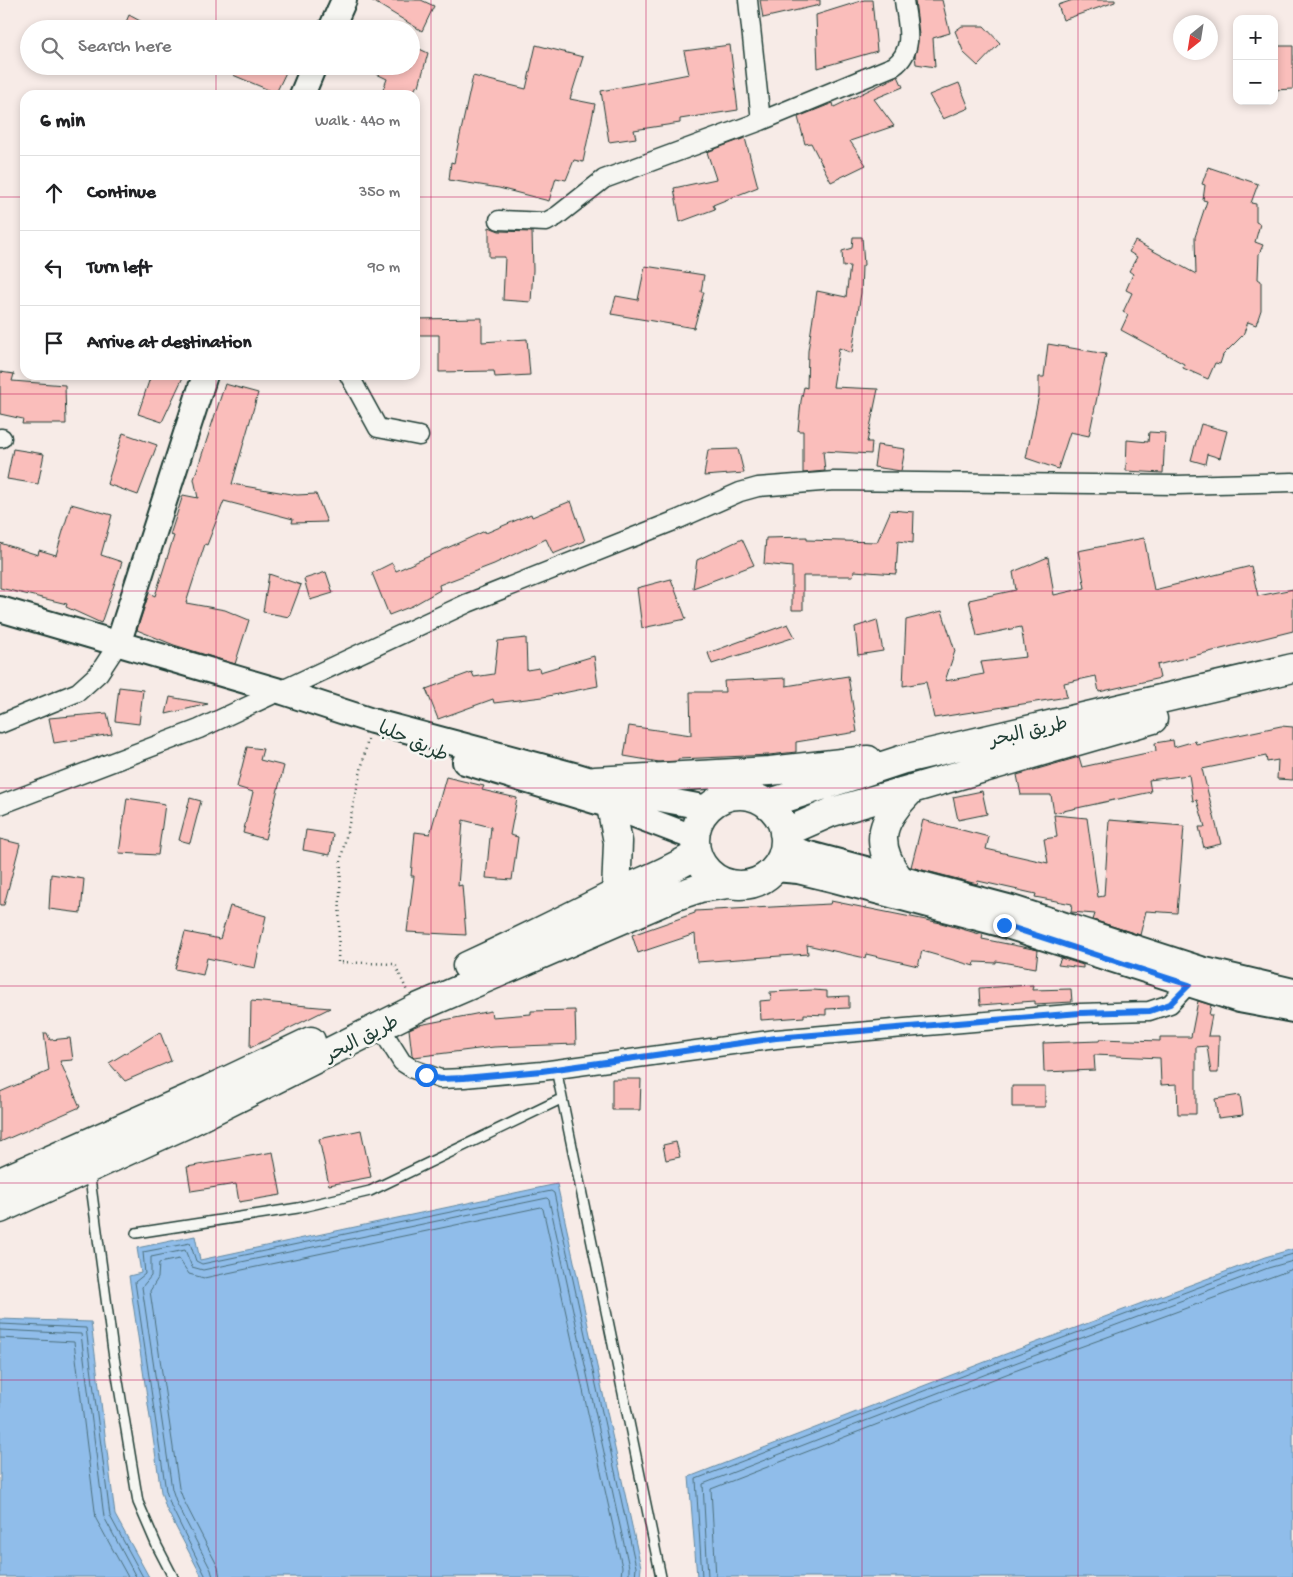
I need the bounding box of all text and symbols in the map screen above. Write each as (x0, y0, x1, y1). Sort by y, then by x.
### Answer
north arrow (1173, 15, 1218, 60)
map controls (1233, 15, 1278, 105)
button: + (1233, 15, 1278, 60)
search box (20, 20, 420, 75)
icon: search (38, 34, 66, 62)
text: Search here (78, 36, 172, 59)
button: − (1233, 60, 1278, 105)
text: 6 min (40, 110, 85, 135)
text: Walk · 440 m (315, 113, 400, 132)
icon: ahead (40, 179, 68, 207)
text: Continue (87, 182, 156, 205)
text: 350 m (359, 184, 400, 203)
icon: left (40, 254, 68, 282)
text: Turn left (87, 257, 151, 280)
text: 90 m (368, 259, 400, 278)
icon: arrive (40, 329, 68, 357)
text: Arrive at destination (87, 332, 251, 355)
street label: طريق البحر (985, 713, 1070, 754)
street label: طريق حلبا (374, 718, 451, 769)
route end (993, 914, 1016, 937)
street label: طريق البحر (320, 1012, 403, 1069)
route start (415, 1064, 438, 1087)

